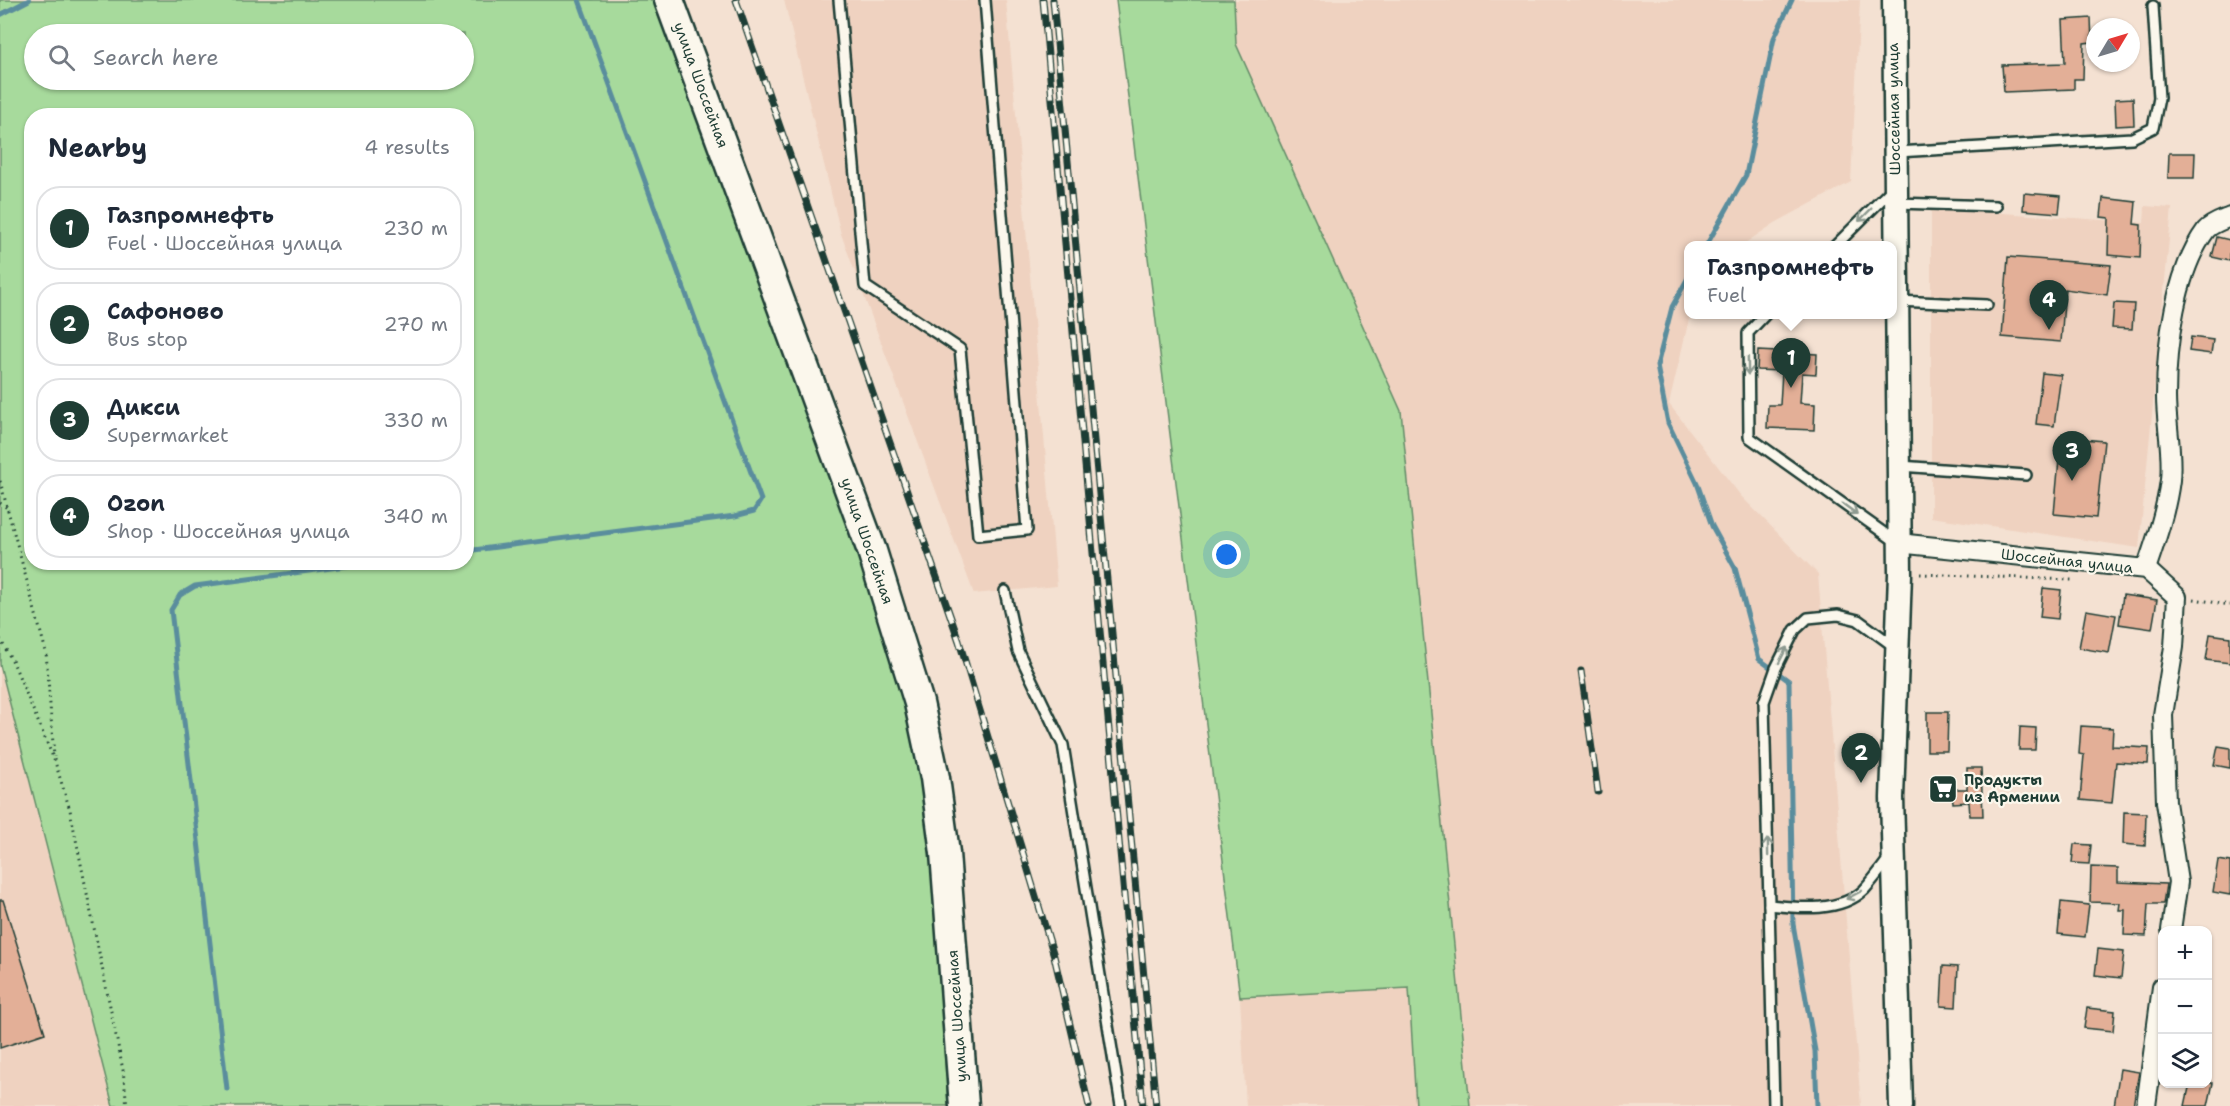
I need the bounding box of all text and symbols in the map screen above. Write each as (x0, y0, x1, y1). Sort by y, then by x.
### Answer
north arrow (2086, 18, 2140, 72)
street label: улица Шоссейная (669, 19, 733, 151)
search box (24, 24, 474, 90)
icon: search (45, 41, 78, 74)
street label: Шоссейная улица (1883, 42, 1905, 175)
text: Search here (93, 43, 219, 72)
text: Nearby (48, 130, 147, 165)
text: 4 results (364, 134, 450, 160)
text: Газпромнефть (107, 201, 274, 230)
one-way arrow (1858, 208, 1872, 223)
text: 1 (65, 215, 74, 241)
text: 230 m (383, 215, 448, 241)
text: Fuel · Шоссейная улица (107, 230, 342, 256)
popup (1684, 241, 1897, 319)
text: Газпромнефть (1707, 253, 1874, 282)
pin: 4 (2030, 280, 2068, 330)
text: Fuel (1707, 282, 1746, 308)
text: Сафоново (107, 297, 224, 326)
text: 2 (63, 311, 77, 337)
text: 270 m (384, 311, 448, 337)
text: Bus stop (107, 326, 188, 352)
pin: 1 (1772, 338, 1810, 388)
one-way arrow (1743, 355, 1754, 375)
text: Дикси (107, 393, 180, 422)
text: 3 (63, 407, 77, 433)
text: 330 m (384, 407, 448, 433)
text: Supermarket (107, 422, 229, 448)
pin: 3 (2052, 432, 2092, 481)
street label: улица Шоссейная (836, 475, 898, 607)
text: Ozon (107, 489, 165, 518)
text: 4 (63, 503, 77, 529)
text: 340 m (383, 503, 448, 529)
one-way arrow (1841, 503, 1858, 515)
text: Shop · Шоссейная улица (107, 518, 350, 544)
your location (1212, 540, 1241, 569)
street label: Шоссейная улица (2000, 544, 2135, 578)
one-way arrow (1777, 647, 1789, 665)
pin: 2 (1842, 734, 1880, 783)
place label: Продукты из Армении (1964, 770, 2060, 807)
supermarket icon: Продукты из Армении (1927, 773, 1959, 805)
one-way arrow (1762, 837, 1773, 857)
one-way arrow (1846, 890, 1864, 901)
map controls (2158, 926, 2212, 1088)
button: + (2158, 926, 2212, 980)
street label: улица Шоссейная (942, 949, 972, 1083)
button: − (2158, 980, 2212, 1034)
button: layers (2158, 1034, 2212, 1088)

